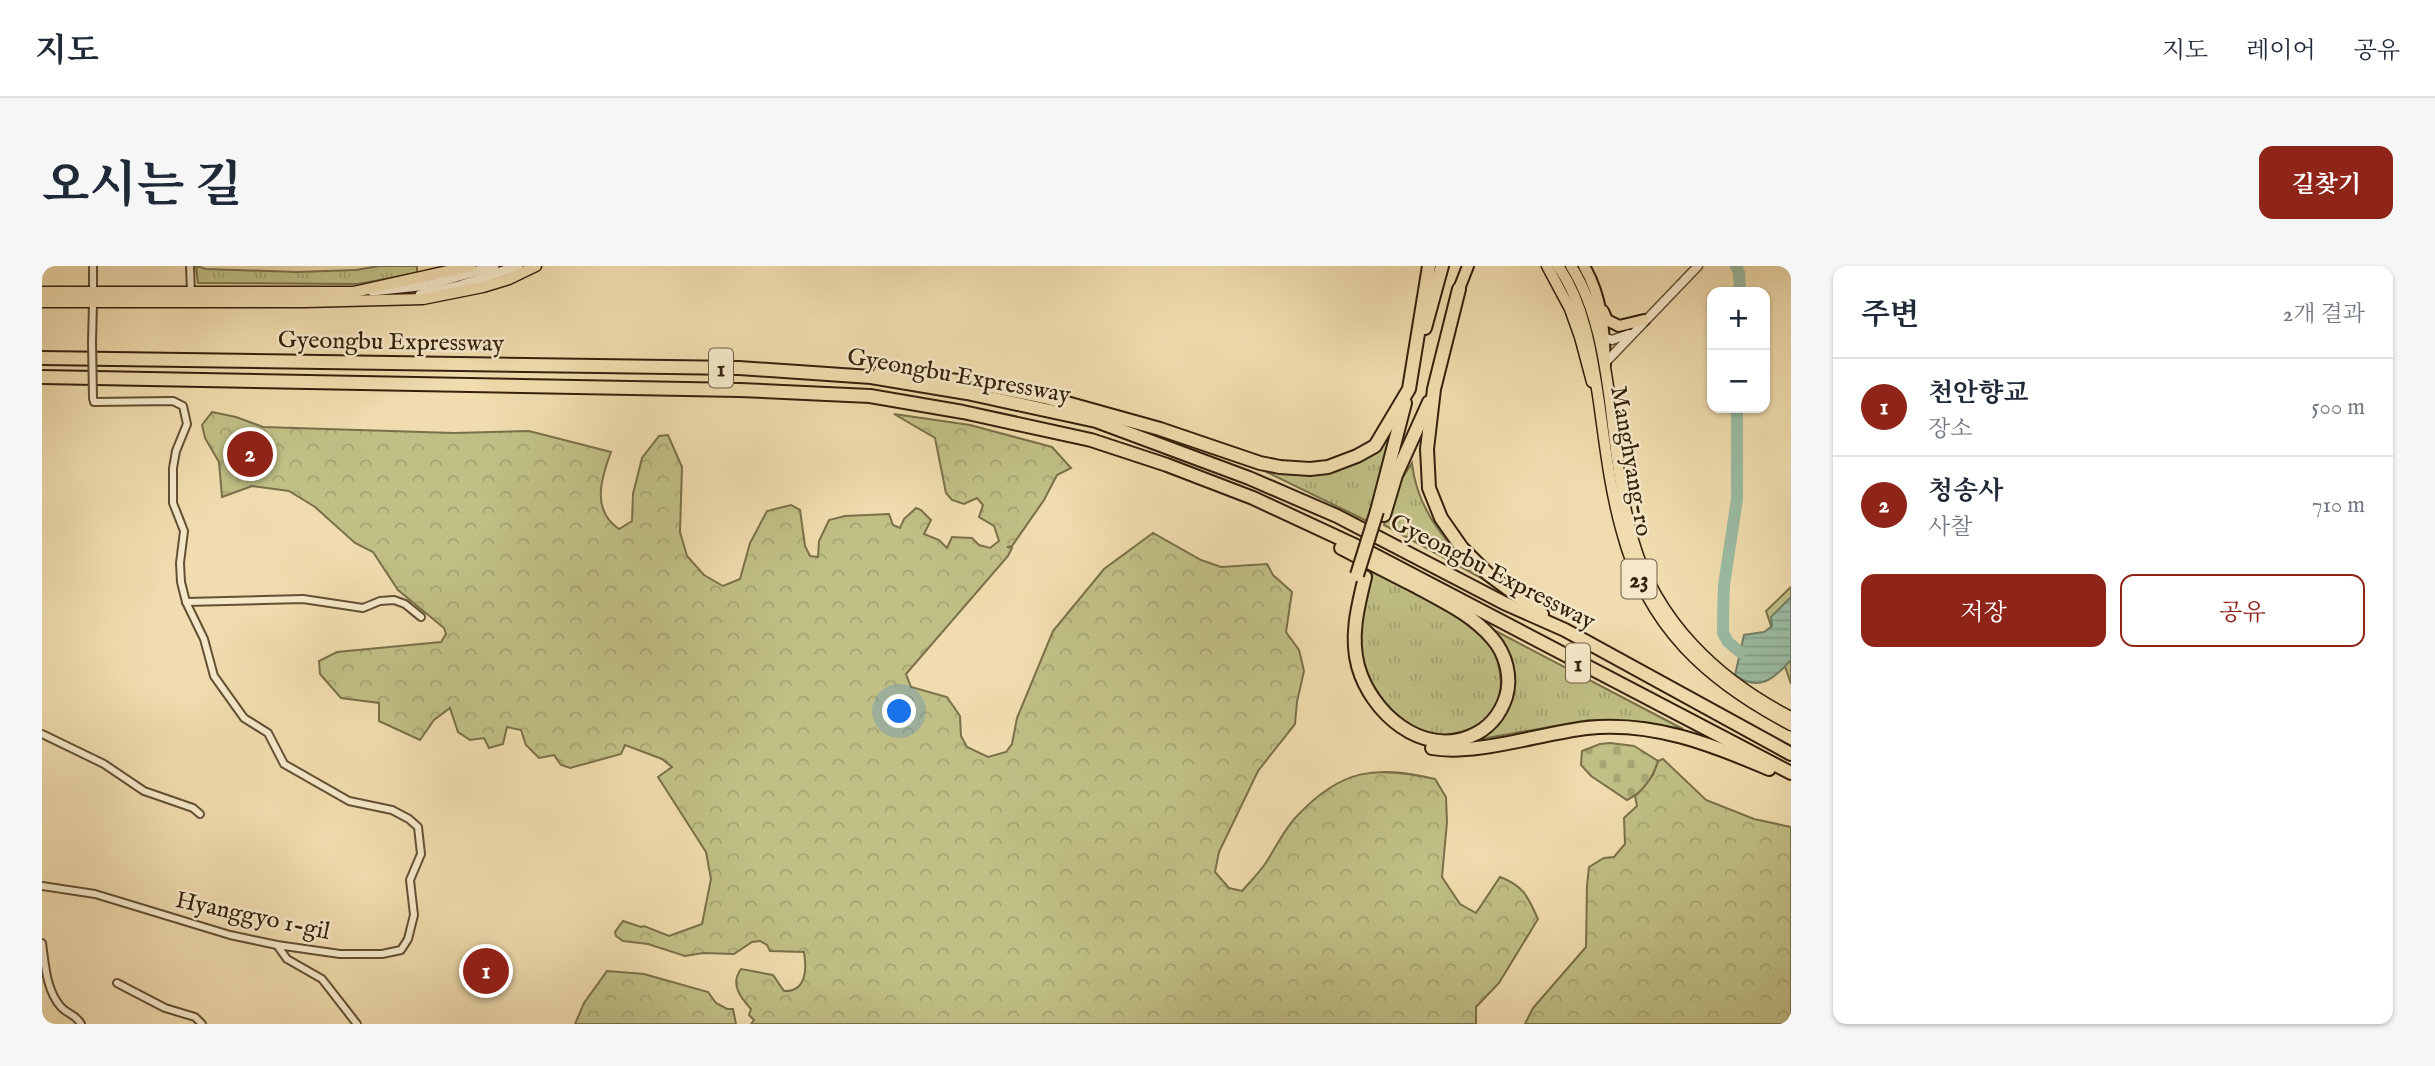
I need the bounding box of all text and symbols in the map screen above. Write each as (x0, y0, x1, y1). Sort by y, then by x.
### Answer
text: 지도 (35, 31, 99, 73)
text: 지도 (2162, 36, 2208, 67)
text: 레이어 (2246, 36, 2316, 67)
text: 공유 (2354, 36, 2400, 67)
button: 길찾기 (2259, 146, 2393, 219)
text: 오시는 길 (42, 157, 242, 219)
map controls (1707, 287, 1770, 413)
button: + (1707, 287, 1770, 350)
text: 주변 (1861, 297, 1919, 335)
text: 2개 결과 (2283, 300, 2365, 329)
street label: Gyeongbu Expressway (278, 325, 505, 360)
street label: Gyeongbu Expressway (845, 342, 1073, 411)
road number: 1 (709, 348, 733, 388)
button: − (1707, 350, 1770, 413)
text: 천안향교 (1928, 377, 2028, 410)
street label: Manghyang-ro (1602, 384, 1659, 539)
text: 1 (1880, 393, 1888, 422)
text: 500 m (2311, 393, 2365, 422)
text: 장소 (1928, 415, 1972, 444)
pin: 2 (227, 428, 273, 480)
text: 청송사 (1928, 475, 2003, 508)
text: 2 (1879, 491, 1889, 520)
text: 710 m (2312, 491, 2365, 520)
street label: Gyeongbu Expressway (1384, 507, 1600, 638)
text: 사찰 (1928, 513, 1972, 542)
road number: 23 (1622, 560, 1656, 598)
button: 저장 (1861, 574, 2106, 647)
button: 공유 (2120, 574, 2365, 647)
road number: 1 (1566, 644, 1590, 682)
your location (882, 694, 916, 728)
street label: Hyanggyo 1-gil (173, 885, 333, 948)
pin: 1 (463, 945, 509, 997)

